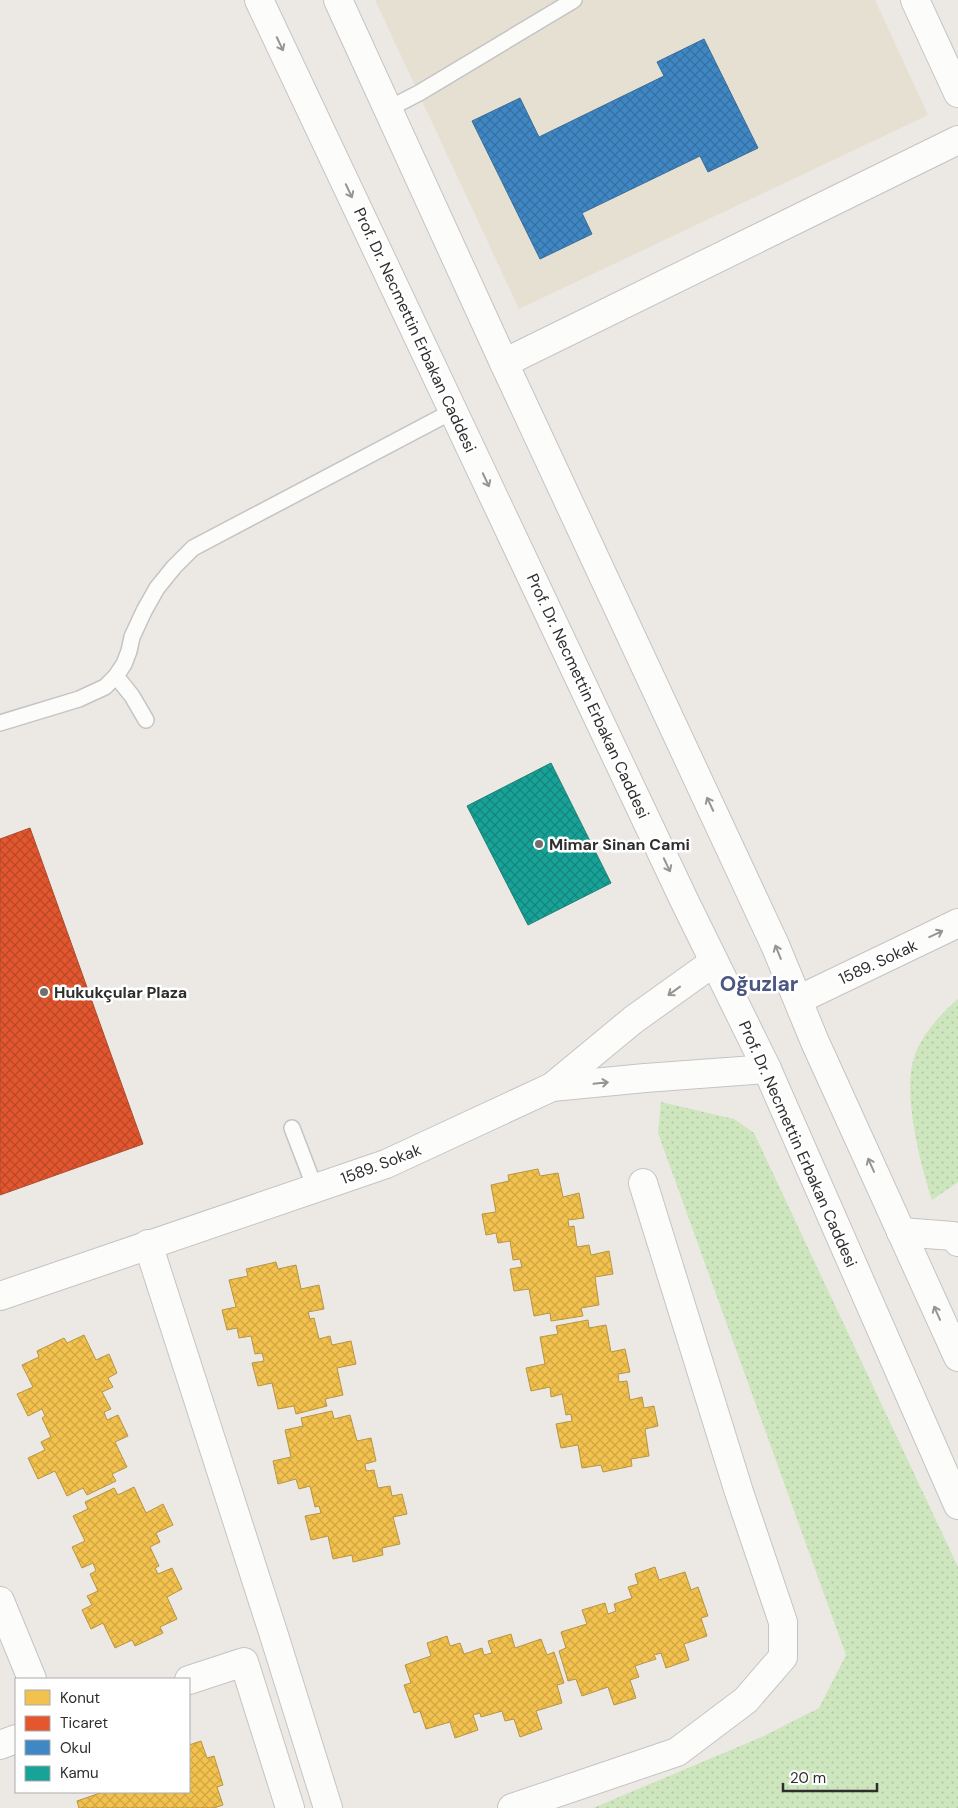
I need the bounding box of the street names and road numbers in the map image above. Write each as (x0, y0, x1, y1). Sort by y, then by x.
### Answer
street label: Prof. Dr. Necmettin Erbakan Caddesi (349, 204, 481, 456)
street label: Prof. Dr. Necmettin Erbakan Caddesi (522, 570, 654, 822)
street label: 1589. Sokak (835, 935, 921, 989)
street label: Prof. Dr. Necmettin Erbakan Caddesi (734, 1017, 862, 1271)
street label: 1589. Sokak (338, 1139, 424, 1189)

